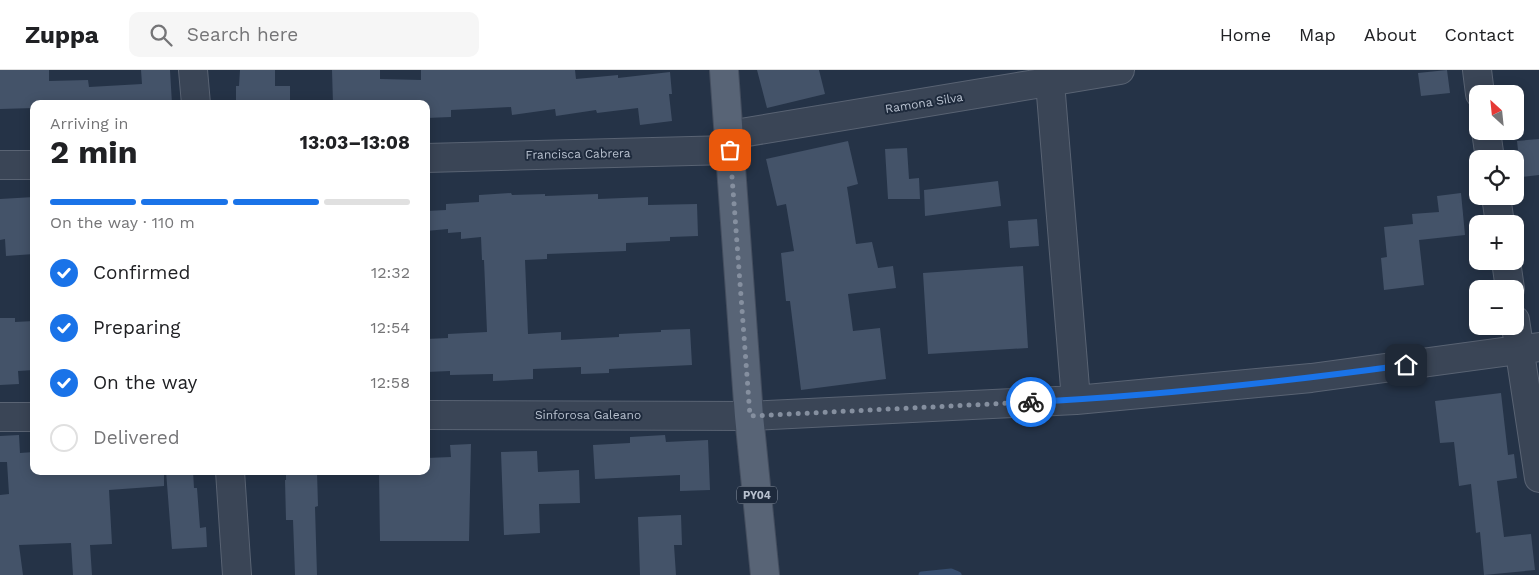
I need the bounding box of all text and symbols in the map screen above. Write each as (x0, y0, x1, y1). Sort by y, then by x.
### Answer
search box (129, 12, 479, 57)
text: Zuppa (25, 21, 99, 49)
icon: search (147, 21, 175, 49)
text: Search here (187, 23, 298, 46)
text: Home (1220, 24, 1271, 45)
text: Map (1299, 24, 1336, 45)
text: About (1364, 24, 1416, 45)
text: Contact (1444, 24, 1514, 45)
north arrow (1469, 85, 1524, 140)
map controls (1469, 85, 1524, 335)
street label: Ramona Silva (884, 90, 964, 116)
text: Arriving in (50, 114, 128, 133)
pin (709, 129, 751, 171)
text: 13:03–13:08 (300, 131, 410, 154)
text: 2 min (50, 133, 138, 171)
icon: bag (716, 136, 744, 164)
street label: Francisca Cabrera (525, 146, 631, 162)
button: locate (1469, 150, 1524, 205)
text: On the way · 110 m (50, 213, 195, 232)
button: + (1469, 215, 1524, 270)
icon: check (50, 259, 78, 287)
text: Confirmed (93, 261, 190, 284)
text: 12:32 (371, 263, 410, 282)
button: − (1469, 280, 1524, 335)
icon: check (50, 314, 78, 342)
text: Preparing (93, 316, 180, 339)
text: 12:54 (371, 318, 410, 337)
pin (1385, 344, 1427, 386)
icon: home (1392, 351, 1420, 379)
icon: check (50, 369, 78, 397)
text: On the way (93, 371, 197, 394)
text: 12:58 (371, 373, 410, 392)
courier (1006, 377, 1056, 427)
icon: bike (1017, 388, 1045, 416)
street label: Sinforosa Galeano (535, 408, 641, 422)
text: Delivered (93, 426, 180, 449)
road number: PY04 (737, 486, 777, 504)

